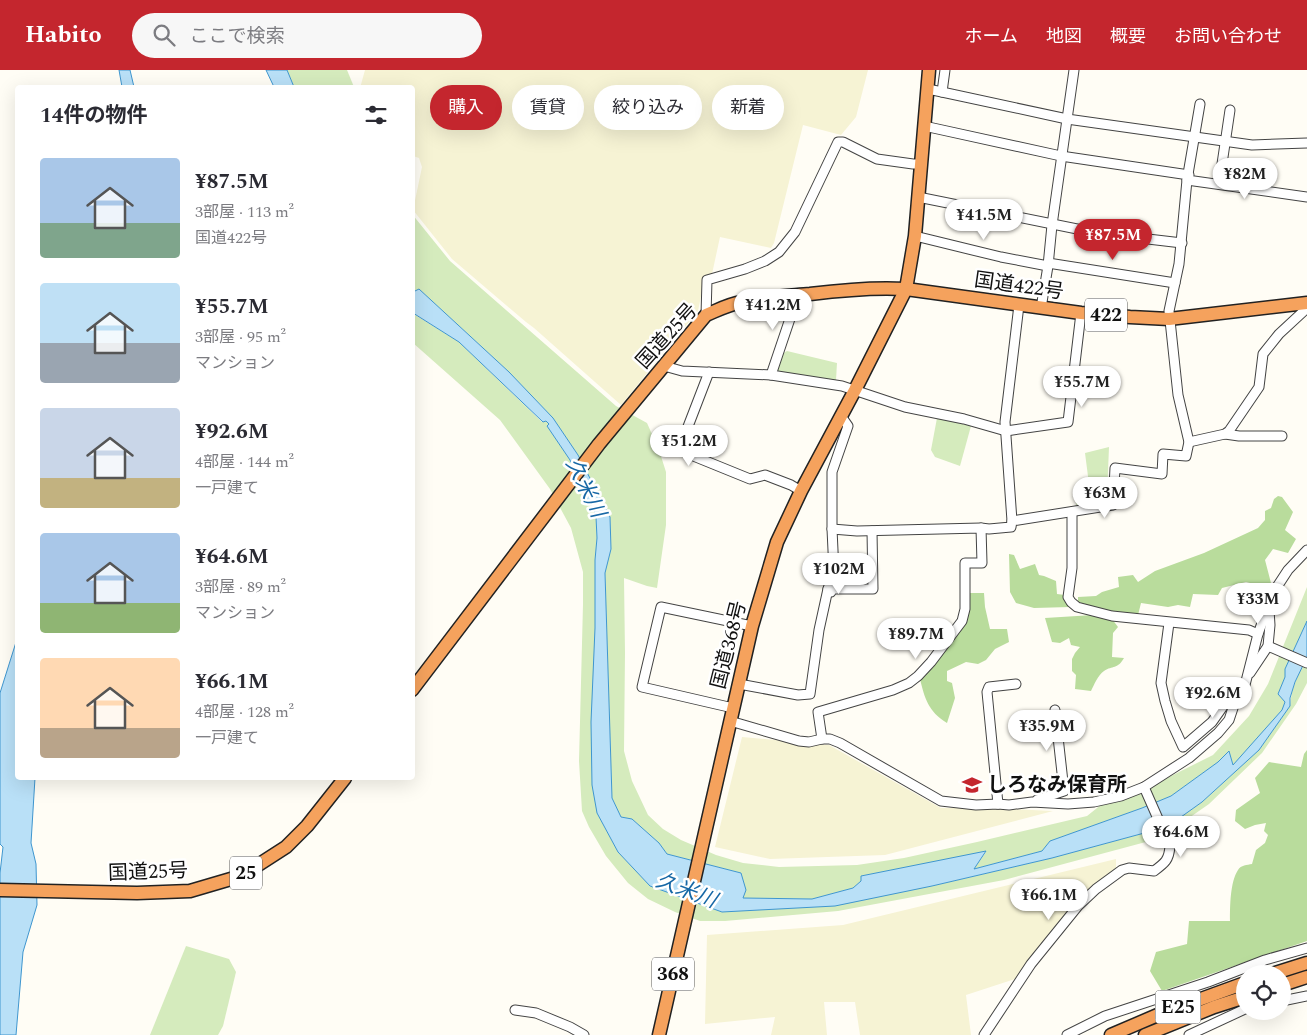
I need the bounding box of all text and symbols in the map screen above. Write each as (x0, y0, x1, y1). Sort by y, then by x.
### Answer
search box (132, 13, 482, 58)
text: Habito (25, 17, 102, 53)
icon: search (150, 21, 178, 49)
text: ここで検索 (190, 22, 285, 51)
text: ホーム (965, 23, 1018, 50)
text: 地図 (1046, 23, 1082, 50)
text: 概要 (1110, 23, 1146, 50)
text: お問い合わせ (1174, 23, 1282, 50)
chip: 購入 (430, 85, 502, 130)
chip: 賃貸 (512, 85, 584, 130)
chip: 絞り込み (594, 85, 702, 130)
chip: 新着 (712, 85, 784, 130)
text: 14件の物件 (40, 100, 148, 132)
icon: filters (362, 101, 390, 129)
pin: ¥82M (1215, 158, 1275, 200)
text: ¥82M (1224, 162, 1266, 186)
text: ¥87.5M (195, 166, 269, 198)
icon: home (80, 178, 140, 238)
pin: ¥41.5M (943, 198, 1025, 241)
text: 3部屋 · 113 m² (195, 200, 294, 224)
text: ¥41.5M (956, 203, 1012, 227)
pin: ¥87.5M (1072, 218, 1154, 261)
text: ¥87.5M (1085, 223, 1141, 247)
text: 国道422号 (195, 226, 267, 250)
street label: 国道422号 (972, 265, 1066, 307)
pin: ¥41.2M (732, 288, 814, 331)
text: ¥55.7M (195, 291, 269, 323)
text: ¥41.2M (745, 293, 801, 317)
street label: 国道25号 (629, 296, 705, 376)
road number: 422 (1085, 298, 1127, 332)
icon: home (80, 303, 140, 363)
text: 3部屋 · 95 m² (195, 325, 286, 349)
text: マンション (195, 351, 275, 375)
pin: ¥55.7M (1041, 366, 1123, 408)
text: ¥55.7M (1054, 370, 1110, 394)
text: ¥92.6M (195, 416, 269, 448)
pin: ¥51.2M (648, 424, 730, 467)
icon: home (80, 428, 140, 488)
text: ¥51.2M (661, 429, 717, 453)
text: 4部屋 · 144 m² (195, 450, 294, 474)
water label: 久米川 (557, 453, 614, 525)
text: 一戸建て (195, 476, 259, 500)
pin: ¥63M (1075, 476, 1135, 519)
text: ¥63M (1084, 481, 1126, 505)
text: ¥64.6M (195, 541, 269, 573)
pin: ¥102M (804, 552, 874, 595)
icon: home (80, 553, 140, 613)
text: ¥102M (813, 557, 865, 581)
text: 3部屋 · 89 m² (195, 575, 286, 599)
pin: ¥33M (1228, 582, 1288, 625)
text: ¥33M (1237, 587, 1279, 611)
street label: 国道368号 (704, 598, 754, 692)
text: マンション (195, 601, 275, 625)
pin: ¥89.7M (875, 618, 957, 660)
text: ¥89.7M (888, 622, 944, 646)
text: ¥66.1M (195, 666, 269, 698)
pin: ¥92.6M (1172, 676, 1254, 719)
icon: home (80, 678, 140, 738)
text: ¥92.6M (1185, 681, 1241, 705)
text: 4部屋 · 128 m² (195, 700, 294, 724)
pin: ¥35.9M (1006, 710, 1088, 752)
text: ¥35.9M (1019, 714, 1075, 738)
text: 一戸建て (195, 726, 259, 750)
place label: しろなみ保育所 (987, 770, 1127, 800)
school or university icon: しろなみ保育所 (961, 774, 983, 796)
pin: ¥64.6M (1140, 816, 1222, 858)
text: ¥64.6M (1153, 820, 1209, 844)
street label: 国道25号 (108, 856, 188, 888)
road number: 25 (230, 856, 262, 890)
water label: 久米川 (651, 865, 723, 918)
pin: ¥66.1M (1008, 878, 1090, 921)
text: ¥66.1M (1021, 883, 1077, 907)
road number: 368 (652, 958, 694, 991)
map controls (1236, 965, 1291, 1020)
button: locate (1236, 965, 1291, 1020)
road number: E25 (1156, 990, 1200, 1024)

